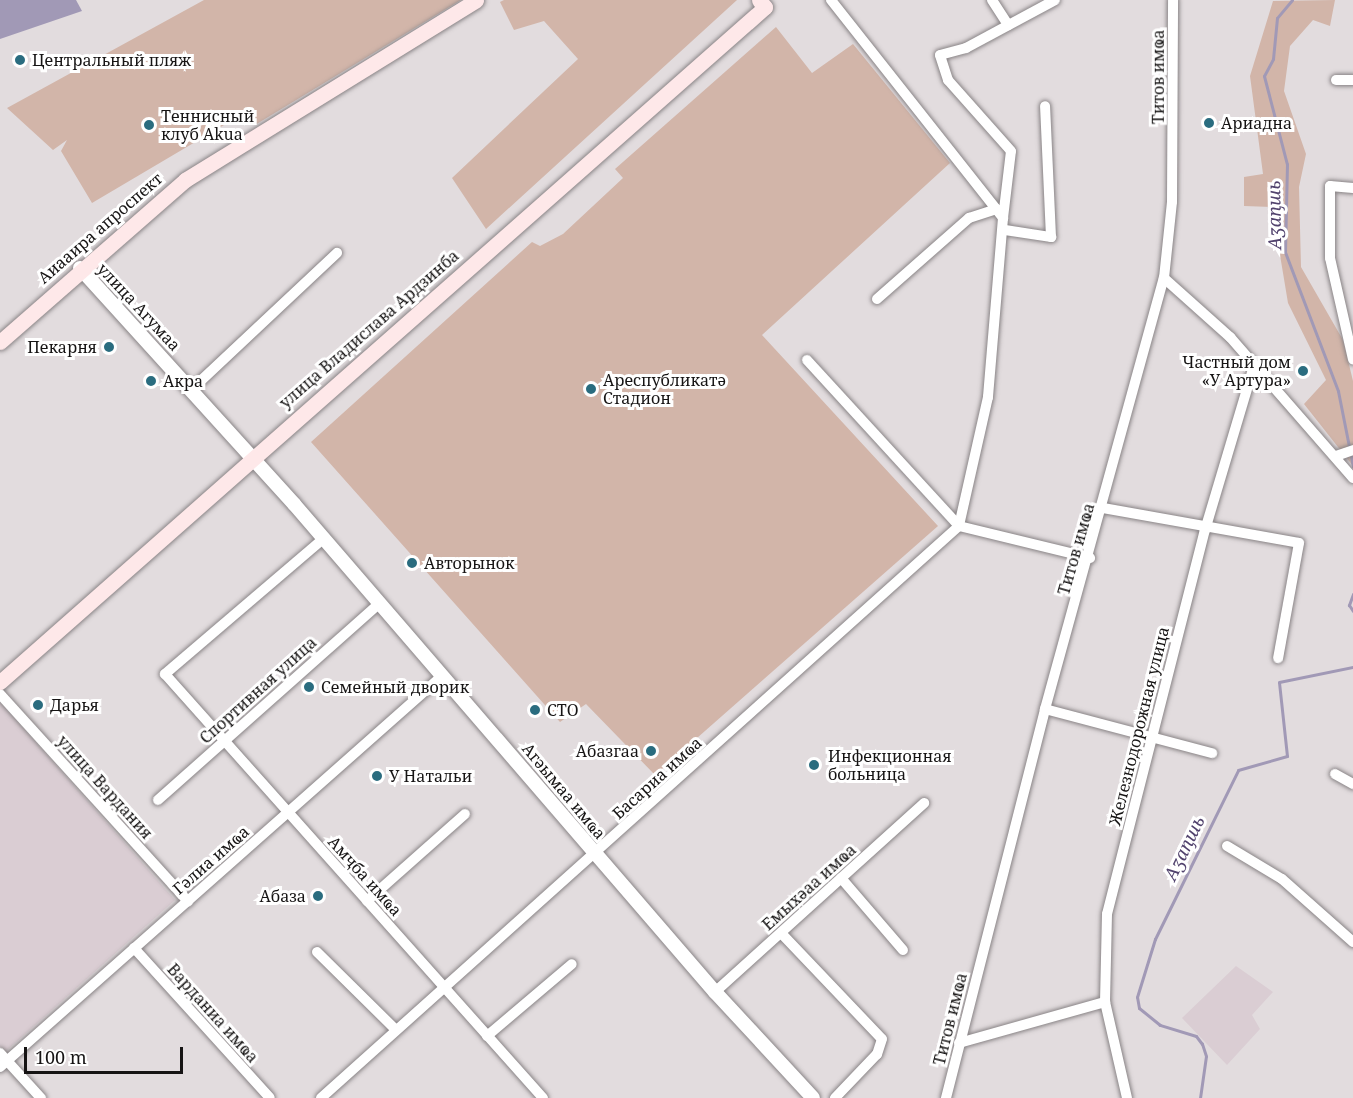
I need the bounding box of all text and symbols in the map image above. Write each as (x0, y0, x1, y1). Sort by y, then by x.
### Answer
street label: Титов имҩа (1148, 30, 1168, 124)
place label: Центральный пляж (32, 50, 191, 70)
marker: Центральный пляж (13, 53, 27, 67)
place label: Теннисный клуб Akua (161, 106, 254, 144)
place label: Ариадна (1221, 113, 1292, 133)
marker: Ариадна (1202, 116, 1216, 130)
marker: Теннисный клуб Akua (142, 118, 156, 132)
street label: Аиааира апроспект (34, 169, 166, 287)
water label: Аӡаԥшь (1263, 180, 1285, 250)
street label: улица Владислава Ардзинба (275, 246, 463, 412)
street label: улица Агумаа (93, 259, 185, 355)
place label: Пекарня (27, 337, 97, 357)
marker: Пекарня (102, 340, 116, 354)
place label: Частный дом «У Артура» (1182, 352, 1291, 390)
marker: Частный дом «У Артура» (1296, 364, 1310, 378)
place label: Ареспубликатә Стадион (603, 370, 726, 408)
place label: Акра (163, 371, 203, 391)
marker: Акра (144, 374, 158, 388)
marker: Ареспубликатә Стадион (584, 382, 598, 396)
street label: Титов имҩа (1054, 501, 1098, 597)
place label: Авторынок (424, 553, 515, 573)
marker: Авторынок (405, 556, 419, 570)
street label: Железнодорожная улица (1105, 625, 1173, 827)
street label: Спортивная улица (196, 633, 320, 747)
place label: Семейный дворик (321, 677, 469, 697)
marker: Семейный дворик (302, 680, 316, 694)
place label: Дарья (50, 695, 99, 715)
marker: Дарья (31, 698, 45, 712)
place label: СТО (547, 700, 579, 720)
marker: СТО (528, 703, 542, 717)
street label: улица Вардания (53, 731, 157, 843)
street label: Басариа имҩа (608, 733, 706, 823)
street label: Агәымаа имҩа (518, 739, 610, 843)
place label: Абазгаа (576, 741, 639, 761)
marker: Абазгаа (644, 744, 658, 758)
place label: Инфекционная больница (828, 746, 952, 784)
marker: Инфекционная больница (805, 756, 823, 774)
place label: У Натальи (389, 766, 472, 786)
marker: У Натальи (370, 769, 384, 783)
water label: Аӡаԥшь (1159, 812, 1209, 884)
street label: Гәлиа имҩа (169, 822, 253, 898)
street label: Амҷба имҩа (324, 832, 406, 920)
street label: Емыхәаа имҩа (758, 840, 860, 934)
place label: Абаза (260, 886, 306, 906)
marker: Абаза (311, 889, 325, 903)
street label: Варданиа имҩа (163, 960, 263, 1066)
street label: Титов имҩа (929, 971, 971, 1067)
scale bar (27, 1035, 186, 1073)
text: 100 m (35, 1045, 87, 1069)

